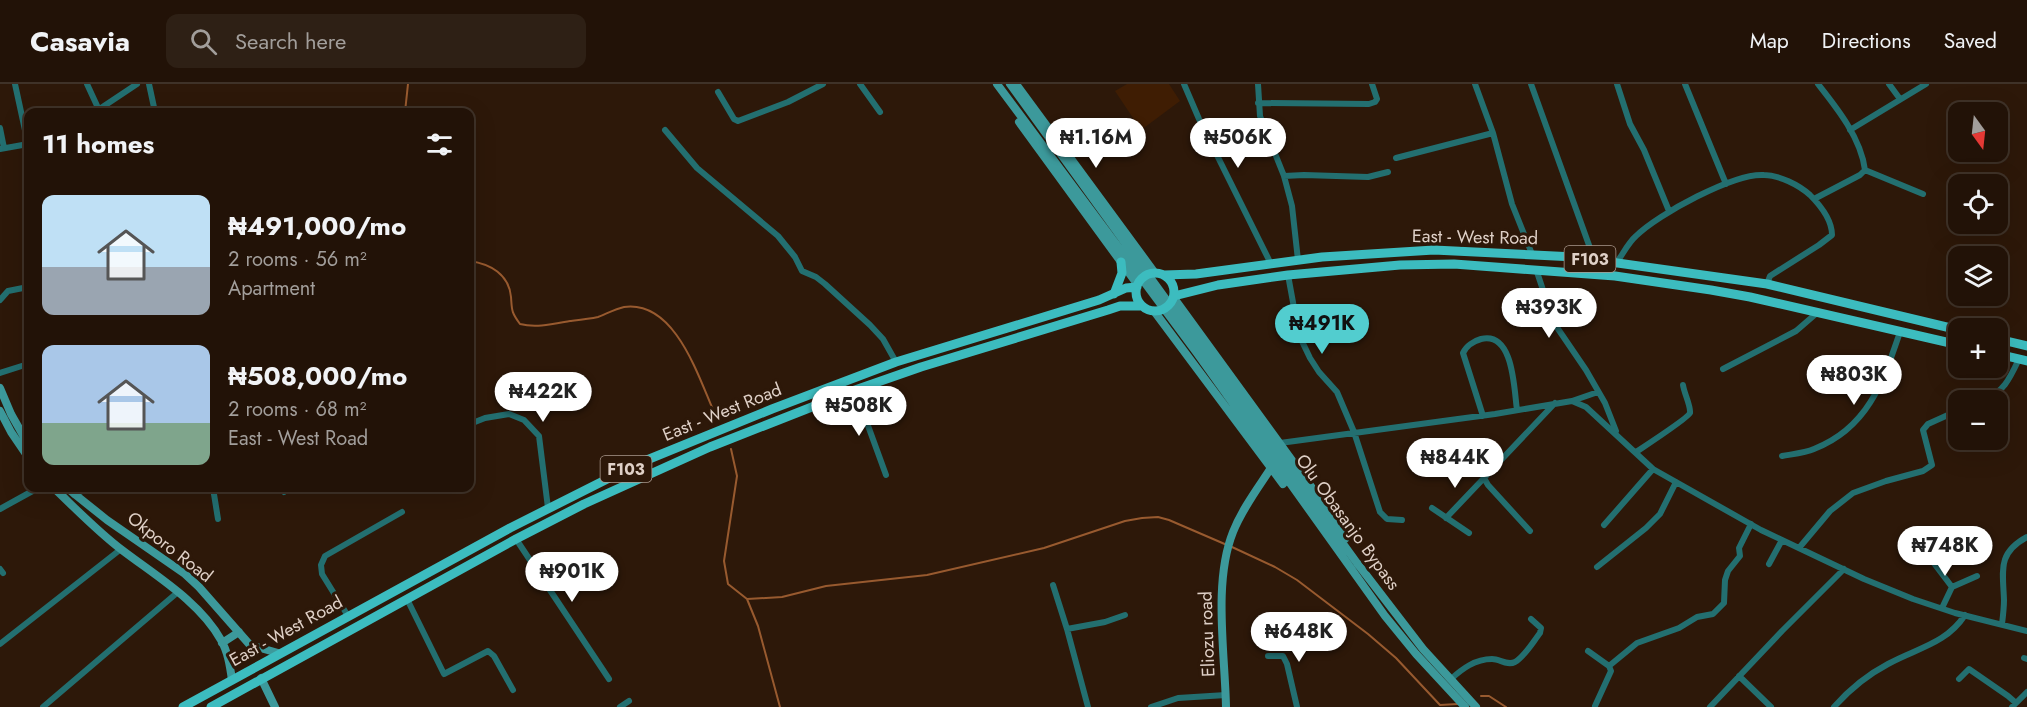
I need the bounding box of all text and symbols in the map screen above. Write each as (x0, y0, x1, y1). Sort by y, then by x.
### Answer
search box (166, 14, 586, 68)
text: Casavia (30, 21, 130, 62)
icon: search (187, 25, 220, 58)
text: Search here (235, 25, 346, 57)
text: Map (1750, 26, 1789, 56)
text: Directions (1822, 26, 1911, 56)
text: Saved (1944, 26, 1997, 56)
north arrow (1948, 102, 2008, 162)
map controls (1948, 102, 2008, 450)
pin: ₦1.16M (1047, 118, 1145, 169)
pin: ₦506K (1196, 118, 1280, 169)
text: ₦1.16M (1060, 123, 1132, 152)
text: ₦506K (1204, 123, 1272, 152)
text: 11 homes (42, 125, 154, 163)
icon: filters (423, 128, 456, 161)
button: locate (1948, 174, 2008, 234)
text: ₦491,000/mo (228, 207, 406, 245)
icon: home (90, 219, 162, 291)
street label: East - West Road (1412, 223, 1538, 251)
text: 2 rooms · 56 m² (228, 245, 367, 274)
road number: F103 (1564, 246, 1616, 272)
button: layers (1948, 246, 2008, 306)
text: Apartment (228, 274, 315, 303)
pin: ₦393K (1507, 288, 1591, 339)
text: ₦393K (1516, 293, 1582, 322)
pin: ₦491K (1280, 304, 1364, 355)
text: ₦491K (1289, 309, 1355, 338)
button: + (1948, 318, 2008, 378)
pin: ₦803K (1812, 355, 1896, 406)
text: ₦508,000/mo (228, 357, 407, 395)
text: ₦803K (1821, 360, 1887, 389)
icon: home (90, 369, 162, 441)
pin: ₦422K (501, 372, 585, 423)
street label: East - West Road (659, 376, 785, 448)
text: ₦422K (509, 377, 577, 406)
pin: ₦508K (817, 386, 901, 437)
button: − (1948, 390, 2008, 450)
text: ₦508K (825, 391, 893, 420)
text: 2 rooms · 68 m² (228, 395, 366, 424)
text: East - West Road (228, 424, 368, 453)
pin: ₦844K (1413, 438, 1497, 489)
text: ₦844K (1421, 443, 1489, 472)
street label: Olu Obasanjo Bypass (1290, 448, 1406, 596)
road number: F103 (600, 456, 652, 482)
street label: Okporo Road (122, 505, 218, 589)
pin: ₦748K (1903, 526, 1987, 577)
text: ₦748K (1912, 531, 1978, 560)
pin: ₦901K (530, 552, 614, 603)
text: ₦901K (539, 557, 605, 586)
street label: East - West Road (225, 589, 347, 673)
street label: Eliozu road (1193, 591, 1221, 677)
pin: ₦648K (1257, 612, 1341, 663)
text: ₦648K (1265, 617, 1333, 646)

